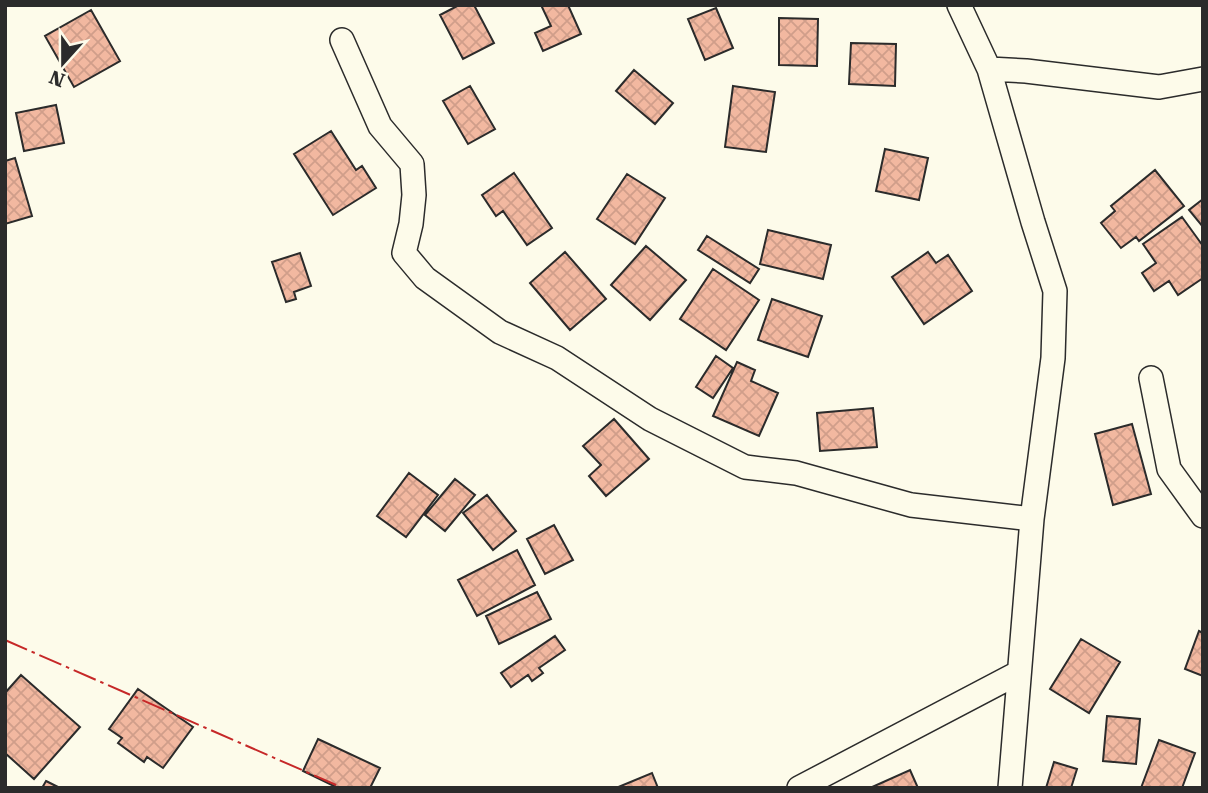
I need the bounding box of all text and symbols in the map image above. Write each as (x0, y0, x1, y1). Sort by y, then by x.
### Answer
north arrow (28, 28, 98, 98)
text: N (46, 65, 68, 92)

